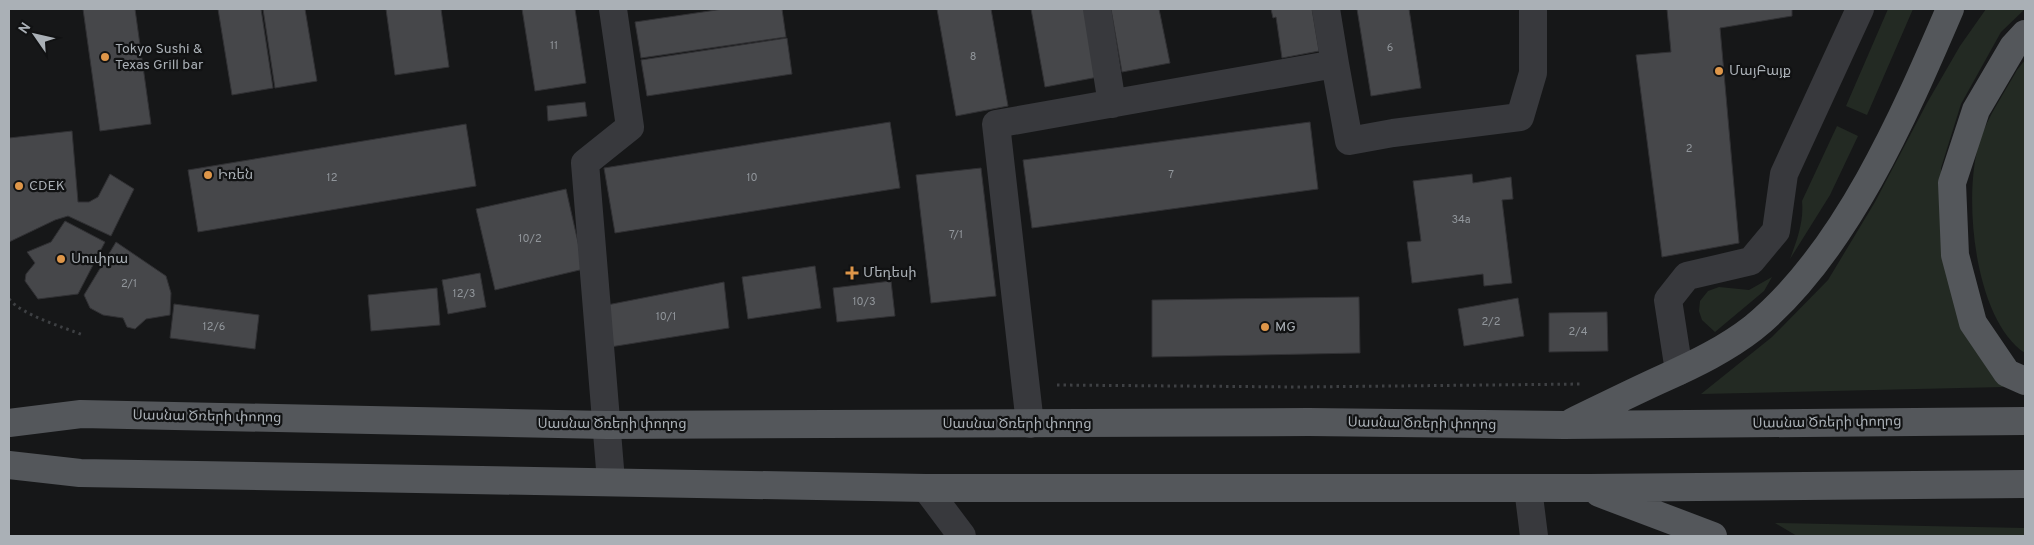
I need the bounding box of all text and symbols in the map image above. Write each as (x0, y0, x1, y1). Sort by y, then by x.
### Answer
north arrow (10, 10, 60, 60)
text: N (16, 20, 35, 37)
house number: 11 (550, 39, 558, 53)
place label: Tokyo Sushi & Texas Grill bar (115, 41, 204, 74)
house number: 6 (1387, 41, 1393, 55)
house number: 8 (970, 50, 976, 64)
marker: Tokyo Sushi & Texas Grill bar (99, 51, 111, 63)
place label: ՄայԲայք (1729, 63, 1791, 80)
marker: ՄայԲայք (1713, 65, 1725, 77)
house number: 2 (1686, 142, 1692, 156)
place label: Իռեն (218, 167, 253, 184)
house number: 7 (1168, 168, 1174, 182)
marker: Իռեն (202, 169, 214, 181)
house number: 12 (327, 171, 337, 185)
house number: 10 (746, 171, 758, 185)
place label: CDEK (29, 178, 65, 195)
marker: CDEK (13, 180, 25, 192)
house number: 34a (1451, 213, 1471, 227)
house number: 7/1 (949, 228, 963, 242)
house number: 10/2 (518, 232, 542, 246)
place label: Սուփրա (71, 251, 128, 268)
marker: Սուփրա (55, 253, 67, 265)
place label: Մեդեսի (863, 265, 917, 282)
marker: Մեդեսի (845, 266, 859, 280)
house number: 2/1 (121, 277, 137, 291)
house number: 12/3 (453, 287, 475, 301)
house number: 10/3 (852, 295, 876, 309)
house number: 10/1 (656, 310, 676, 324)
house number: 2/2 (1482, 315, 1500, 329)
place label: MG (1275, 319, 1296, 336)
house number: 12/6 (203, 320, 225, 334)
marker: MG (1259, 321, 1271, 333)
house number: 2/4 (1569, 325, 1588, 339)
street label: Սասնա Ծռերի փողոց (132, 407, 282, 427)
street label: Սասնա Ծռերի փողոց (1752, 413, 1902, 433)
street label: Սասնա Ծռերի փողոց (1347, 414, 1497, 434)
street label: Սասնա Ծռերի փողոց (537, 416, 687, 433)
street label: Սասնա Ծռերի փողոց (942, 416, 1092, 433)

